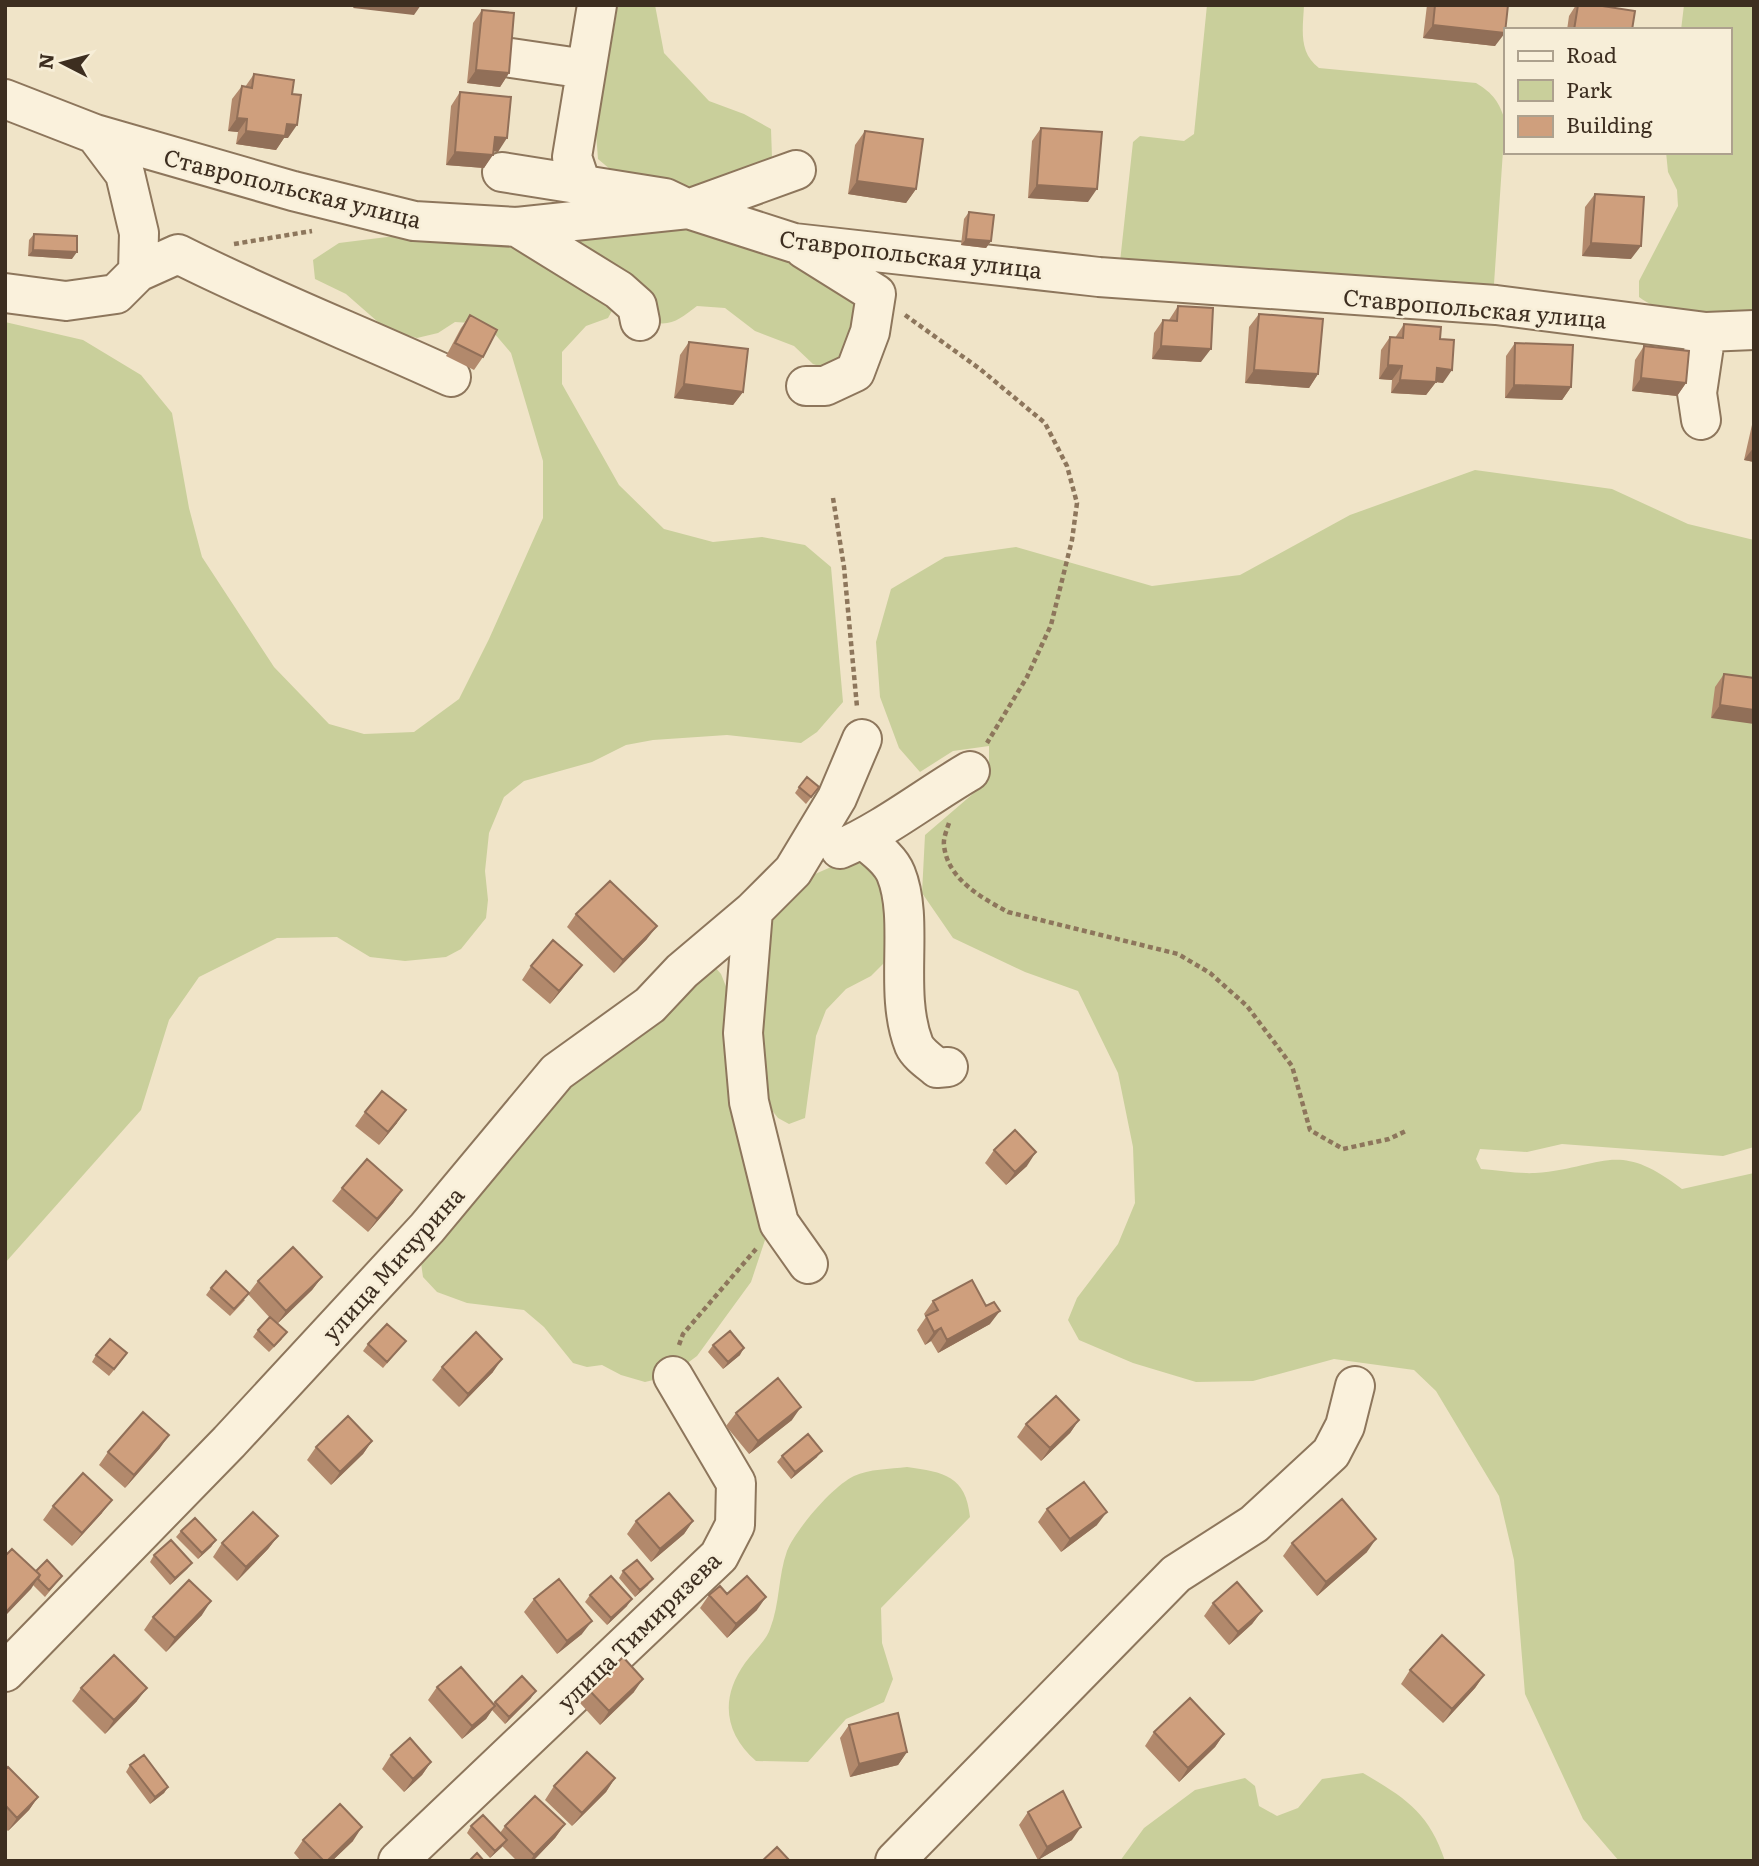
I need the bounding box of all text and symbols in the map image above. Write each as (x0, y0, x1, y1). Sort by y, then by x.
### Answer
north arrow (28, 28, 98, 98)
legend (1504, 28, 1731, 154)
text: Road (1566, 38, 1617, 69)
text: N (30, 52, 60, 71)
text: Park (1566, 73, 1612, 104)
text: Building (1566, 108, 1653, 139)
street label: Ставропольская улица (161, 139, 426, 236)
street label: Ставропольская улица (778, 220, 1045, 286)
street label: Ставропольская улица (1342, 279, 1609, 336)
street label: улица Мичурина (313, 1177, 471, 1348)
street label: улица Тимирязева (548, 1542, 728, 1717)

